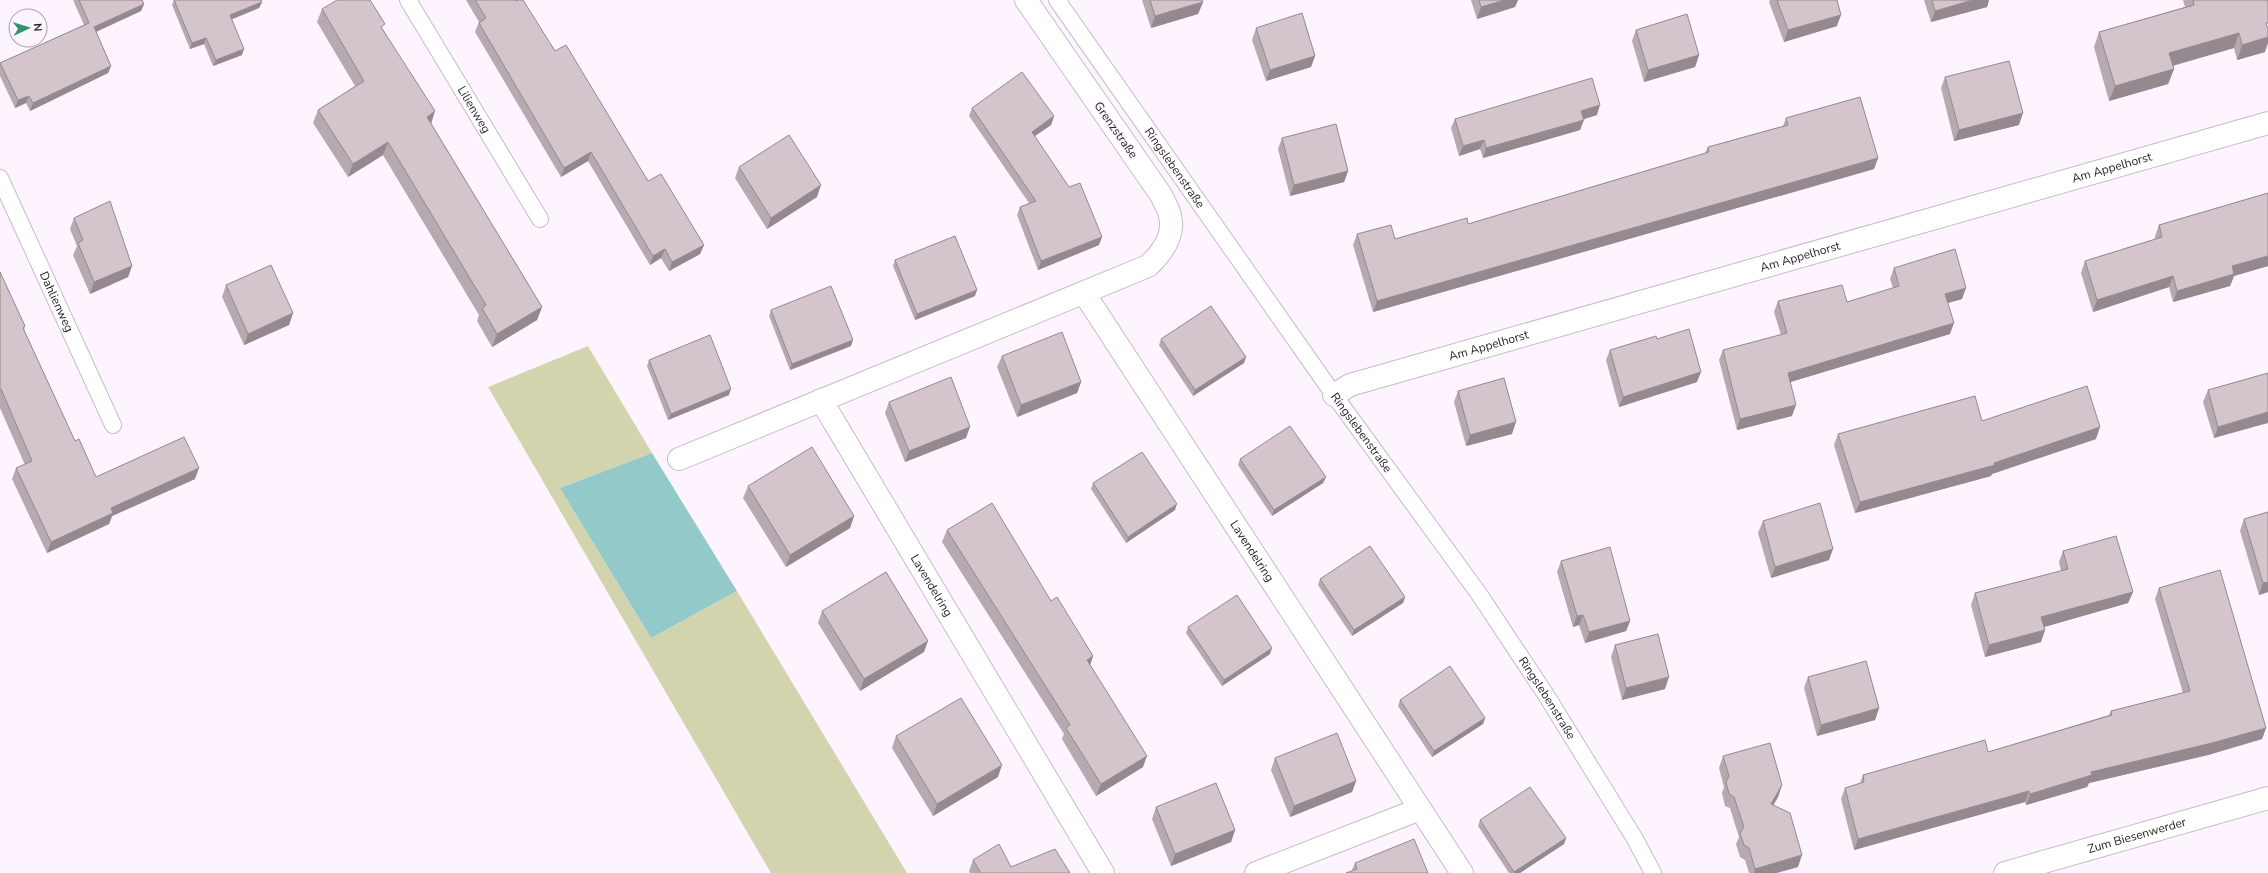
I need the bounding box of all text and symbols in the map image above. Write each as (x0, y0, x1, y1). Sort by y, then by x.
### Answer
north arrow (8, 8, 48, 48)
text: N (30, 23, 45, 32)
street label: Lilienweg (454, 83, 494, 136)
street label: Grenzstraße (1091, 98, 1141, 162)
street label: Ringslebenstraße (1141, 124, 1209, 211)
street label: Am Appelhorst (2070, 148, 2154, 187)
street label: Am Appelhorst (1758, 237, 1843, 276)
street label: Dahlienweg (36, 269, 77, 335)
street label: Am Appelhorst (1447, 326, 1531, 364)
street label: Ringslebenstraße (1327, 390, 1396, 476)
street label: Lavendelring (1226, 517, 1278, 585)
street label: Lavendelring (907, 551, 956, 620)
street label: Ringslebenstraße (1515, 654, 1579, 742)
street label: Zum Biesenwerder (2086, 814, 2188, 857)

